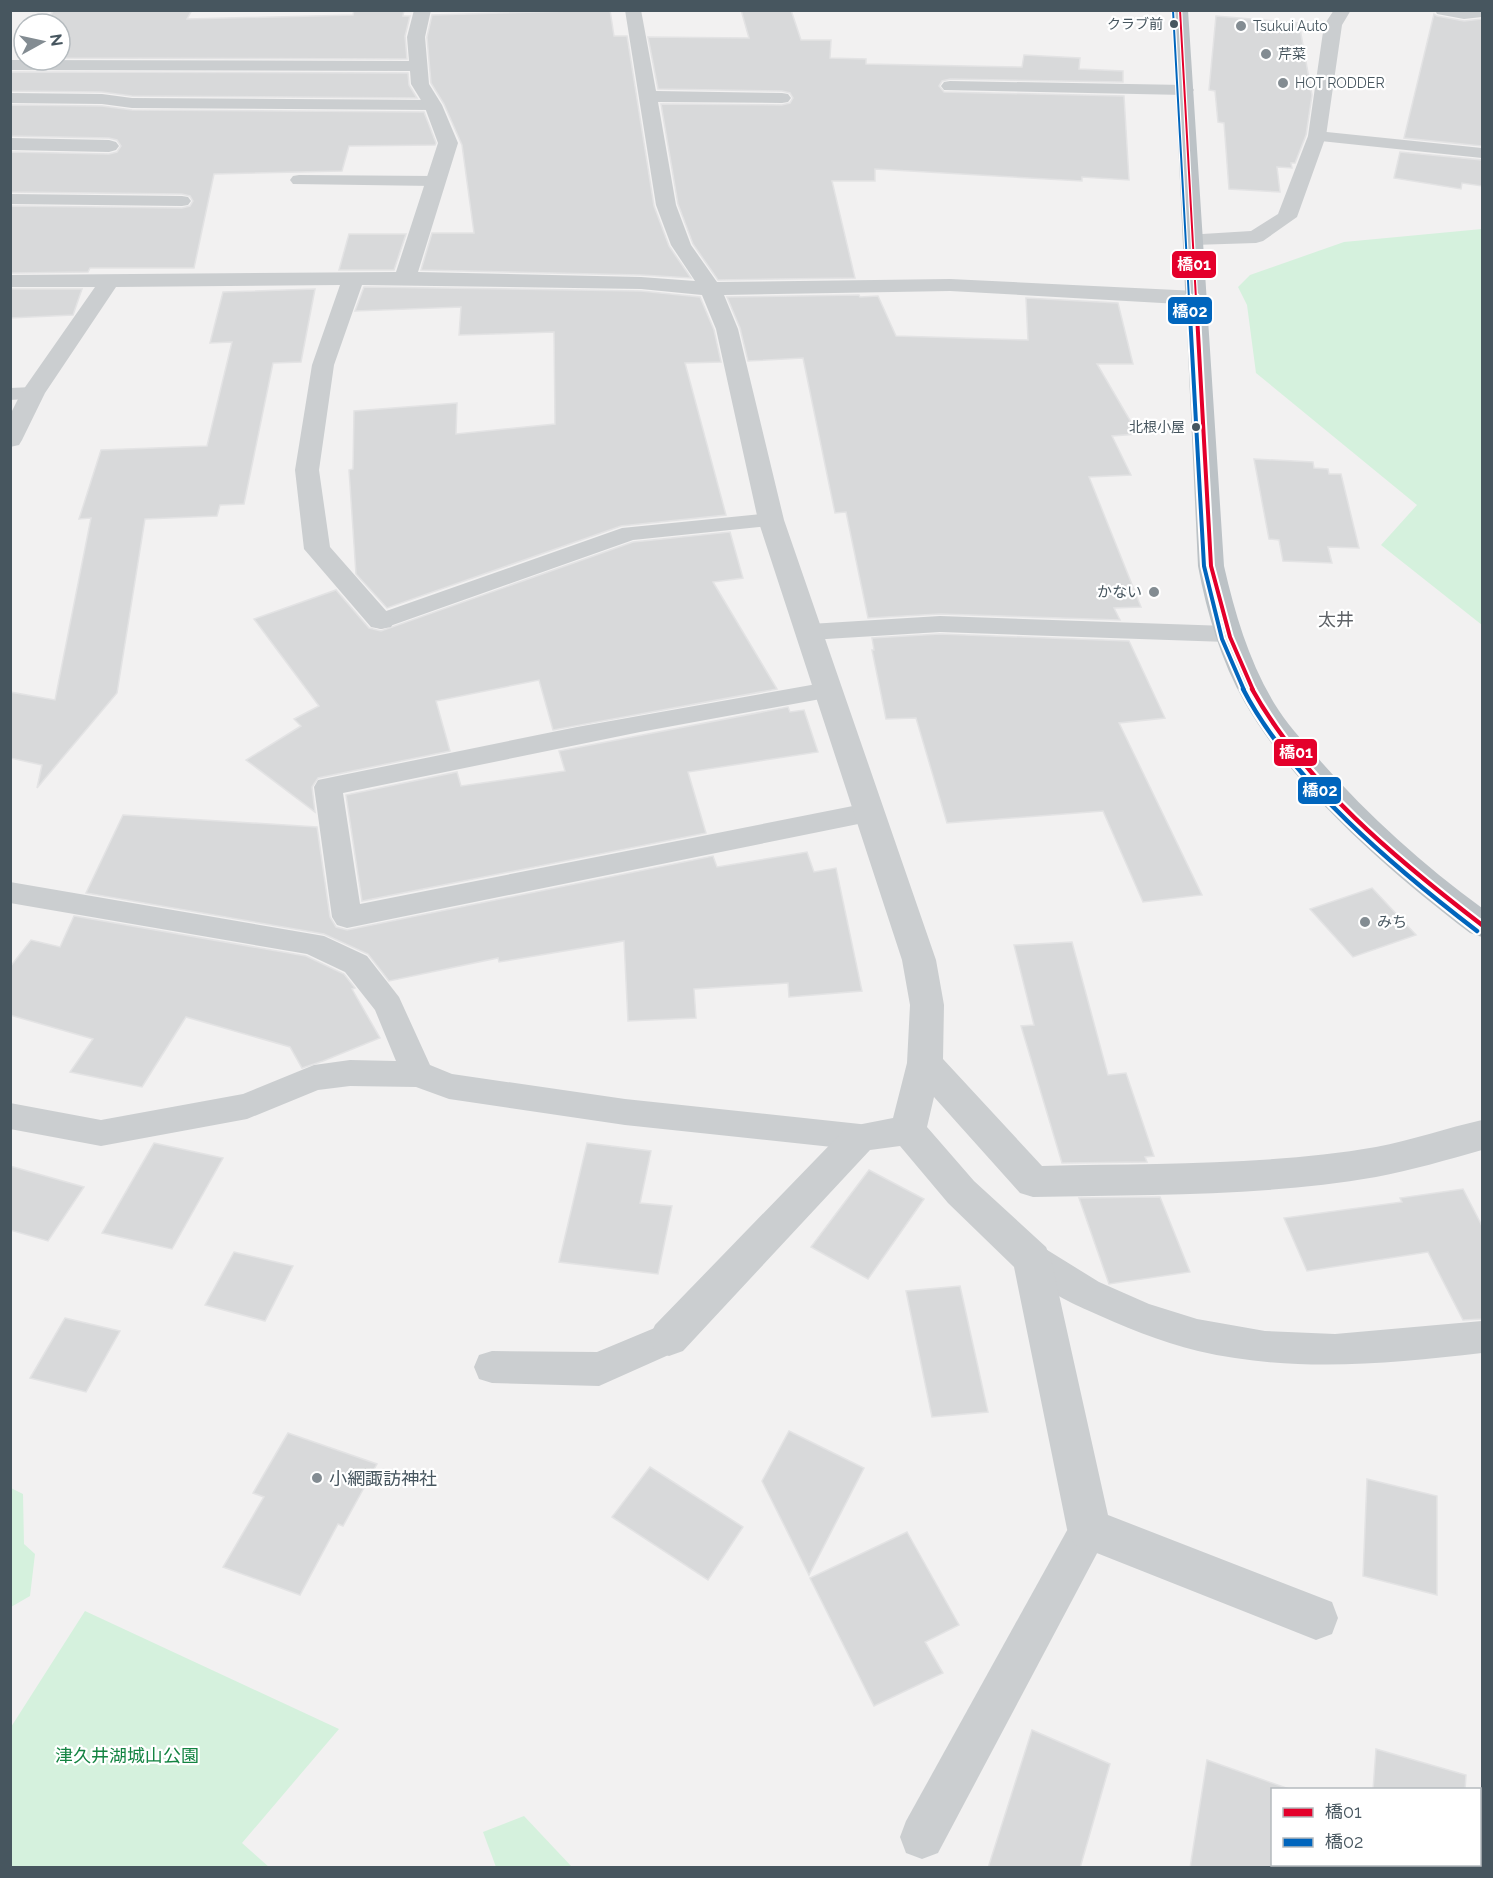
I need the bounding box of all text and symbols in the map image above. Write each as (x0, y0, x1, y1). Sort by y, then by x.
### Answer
north arrow (12, 12, 72, 72)
place label: クラブ前 (1107, 16, 1163, 32)
marker: クラブ前 (1168, 18, 1180, 30)
place label: Tsukui Auto (1253, 18, 1328, 34)
marker: Tsukui Auto (1234, 19, 1248, 33)
text: N (46, 33, 67, 47)
place label: 芹菜 (1278, 46, 1306, 62)
marker: 芹菜 (1259, 47, 1273, 61)
place label: HOT RODDER (1295, 75, 1385, 91)
marker: HOT RODDER (1276, 76, 1290, 90)
line badge: 橋01 (1171, 250, 1217, 279)
text: 橋01 (1177, 255, 1211, 274)
line badge: 橋02 (1167, 296, 1213, 325)
text: 橋02 (1173, 302, 1207, 321)
place label: 北根小屋 (1129, 419, 1185, 435)
marker: 北根小屋 (1190, 421, 1202, 433)
place label: かない (1097, 583, 1142, 601)
marker: かない (1147, 585, 1161, 599)
district label: 太井 (1318, 609, 1354, 630)
line badge: 橋01 (1273, 738, 1318, 767)
text: 橋01 (1279, 743, 1313, 762)
line badge: 橋02 (1297, 776, 1342, 805)
text: 橋02 (1303, 781, 1337, 800)
place label: みち (1377, 913, 1407, 931)
marker: みち (1358, 915, 1372, 929)
place label: 小網諏訪神社 (329, 1468, 437, 1489)
marker: 小網諏訪神社 (310, 1471, 324, 1485)
park label: 津久井湖城山公園 (55, 1745, 199, 1766)
legend (1271, 1788, 1481, 1866)
text: 橋01 (1325, 1801, 1362, 1822)
text: 橋02 (1325, 1831, 1363, 1852)

